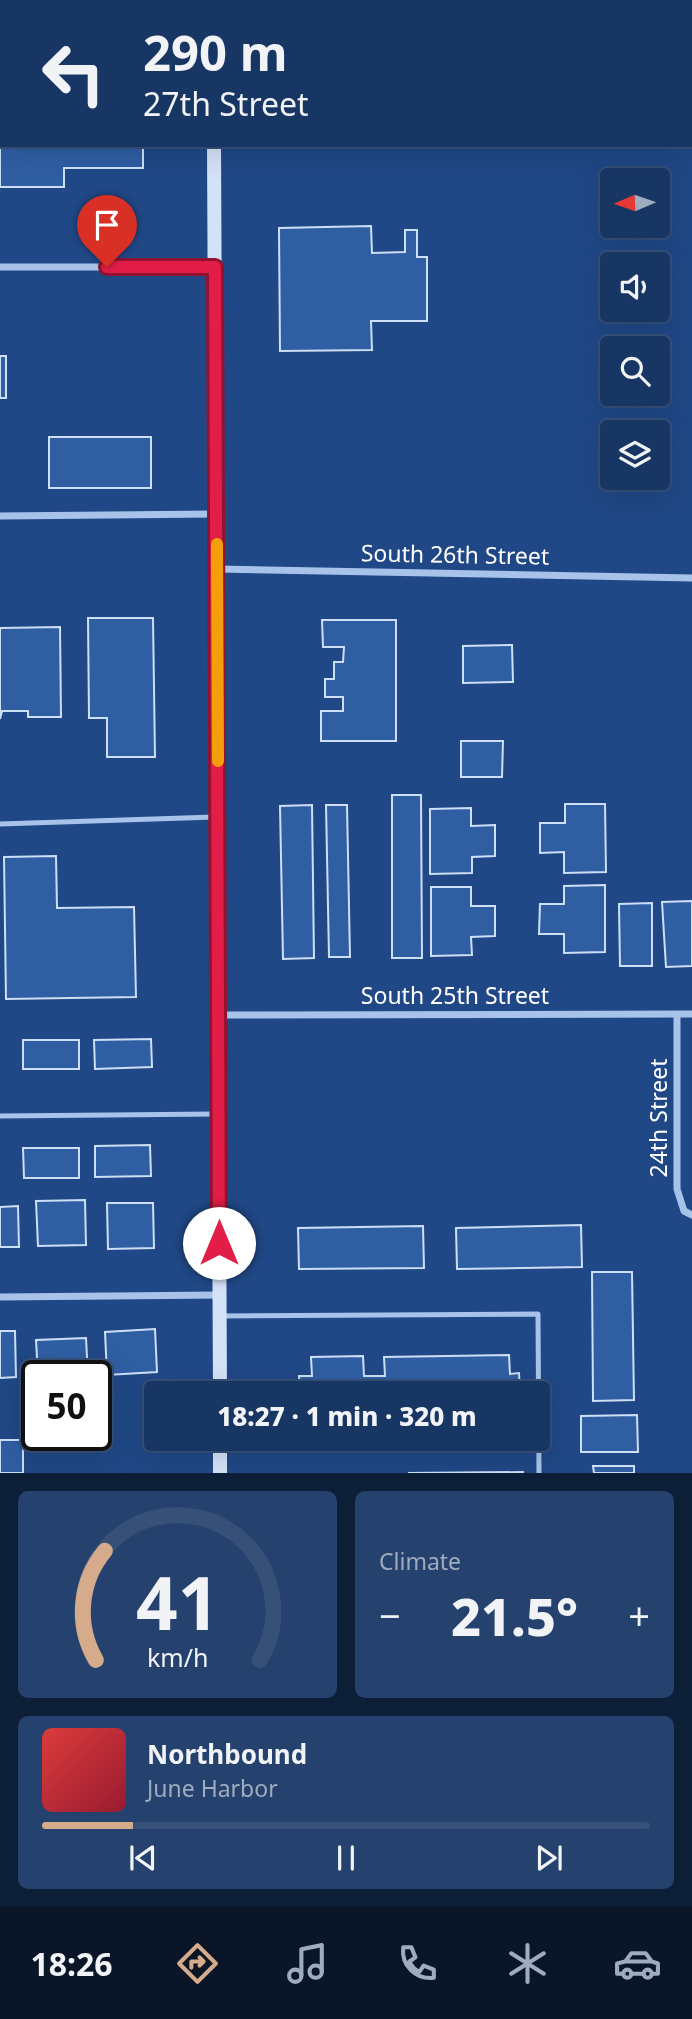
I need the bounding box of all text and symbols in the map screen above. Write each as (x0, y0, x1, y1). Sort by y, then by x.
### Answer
text: 290 m (143, 19, 288, 85)
icon: left (28, 28, 119, 119)
text: 27th Street (143, 82, 309, 125)
north arrow (600, 168, 670, 238)
map controls (600, 168, 670, 490)
pin (77, 195, 137, 267)
icon: arrive (88, 206, 126, 244)
button: sound (600, 252, 670, 322)
button: search (600, 336, 670, 406)
button: layers (600, 420, 670, 490)
street label: South 26th Street (361, 536, 549, 572)
street label: South 25th Street (361, 979, 549, 1011)
street label: 24th Street (642, 1058, 674, 1178)
position arrow (182, 1206, 256, 1280)
speed limit sign: 50 (21, 1360, 112, 1451)
text: 18:27 · 1 min · 320 m (217, 1398, 477, 1434)
text: Climate (379, 1545, 461, 1577)
text: 41 (136, 1553, 219, 1652)
text: 21.5° (451, 1580, 578, 1651)
text: − (379, 1589, 401, 1641)
text: + (628, 1589, 650, 1641)
text: km/h (147, 1640, 208, 1674)
text: Northbound (147, 1736, 307, 1772)
text: June Harbor (147, 1772, 278, 1804)
icon: previous (124, 1839, 162, 1877)
icon: pause (327, 1839, 365, 1877)
icon: next (530, 1839, 568, 1877)
icon: directions (173, 1939, 222, 1988)
icon: music (283, 1939, 332, 1988)
icon: phone (393, 1939, 442, 1988)
icon: climate (503, 1939, 552, 1988)
icon: car (613, 1939, 662, 1988)
text: 18:26 (30, 1942, 113, 1985)

